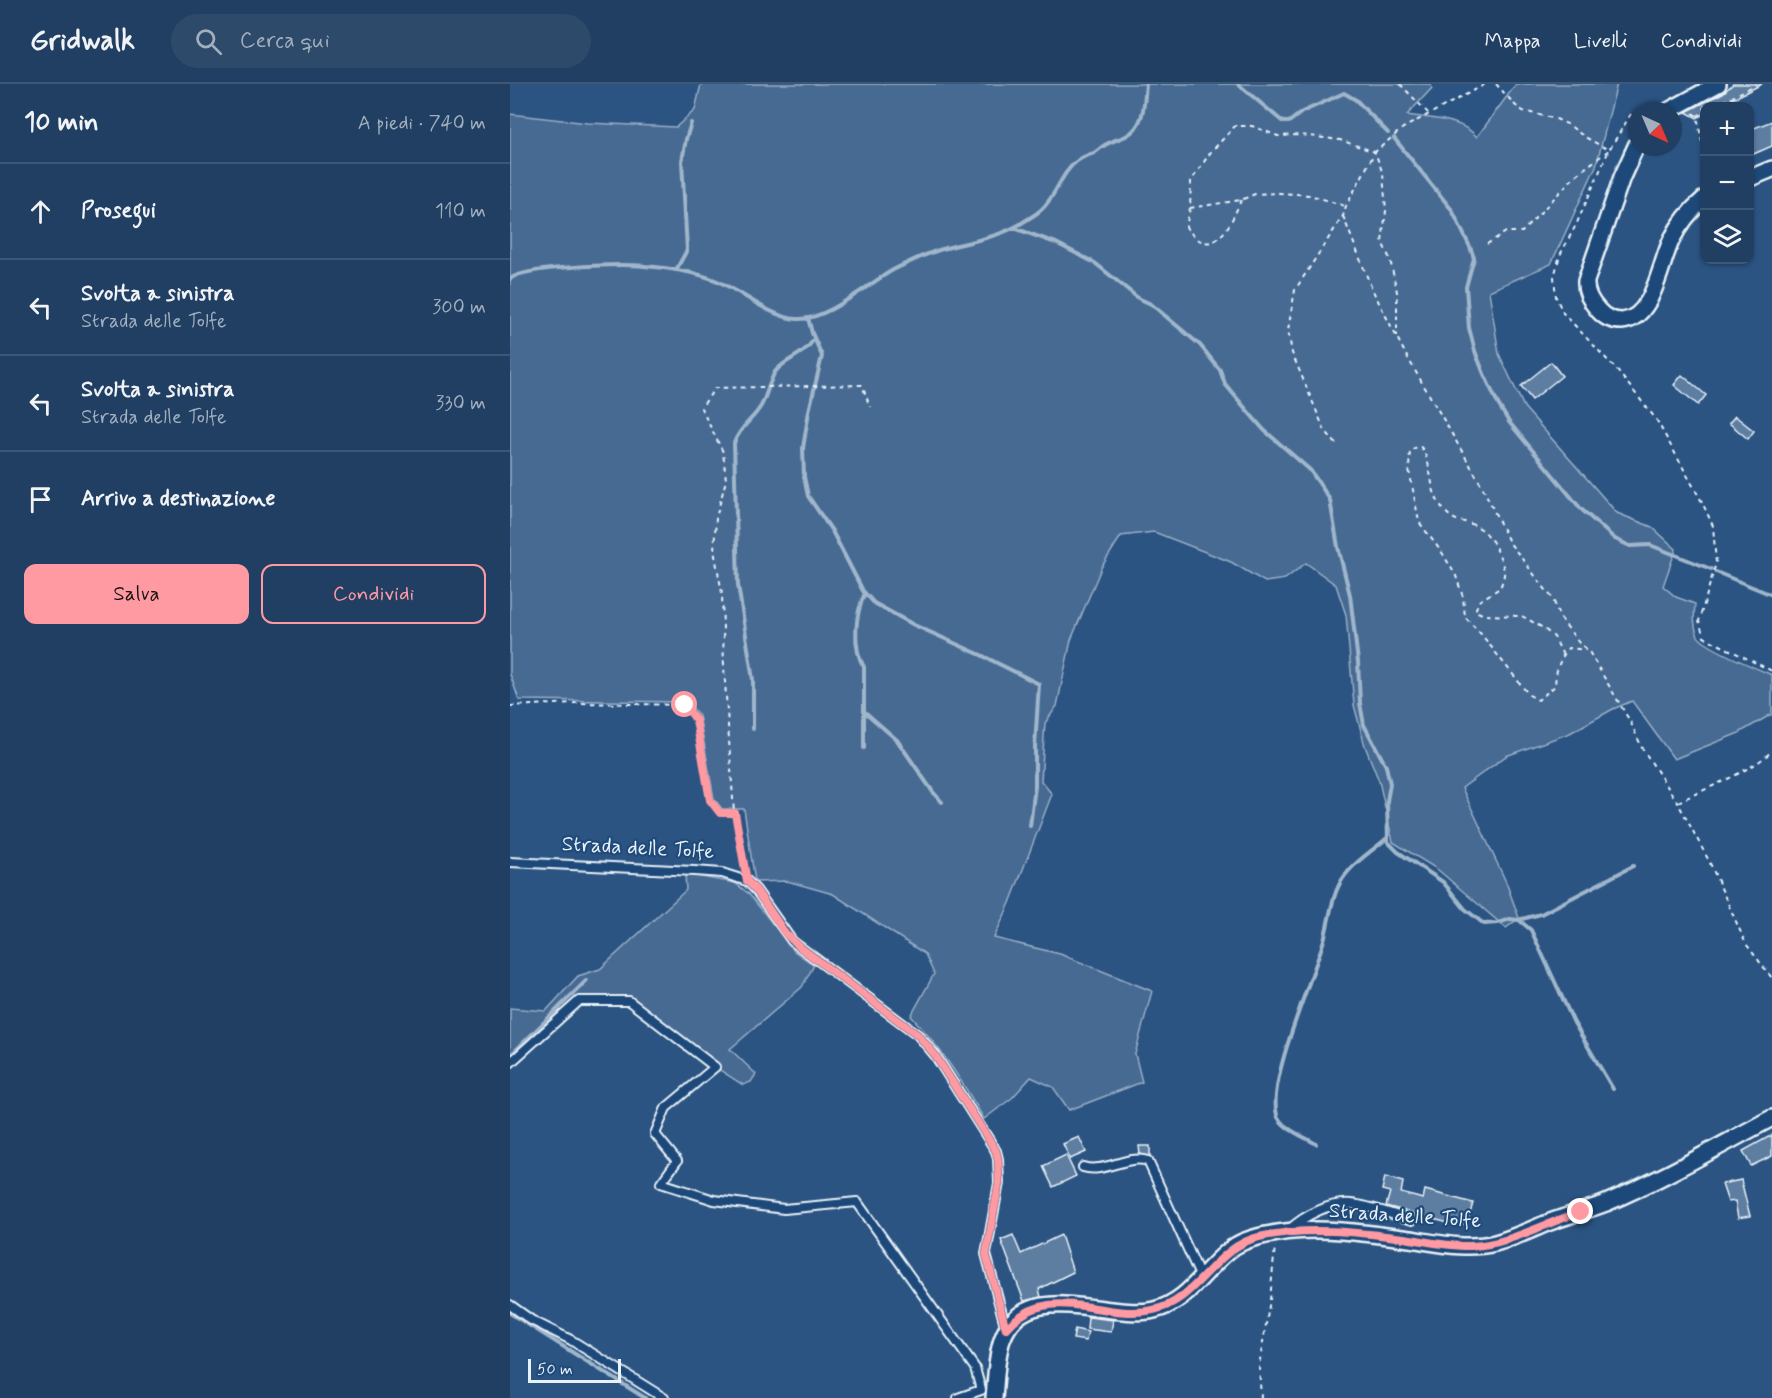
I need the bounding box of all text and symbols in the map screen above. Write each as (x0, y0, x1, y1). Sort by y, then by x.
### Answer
search box (171, 14, 591, 68)
text: Gridwalk (30, 23, 135, 60)
icon: search (192, 25, 225, 58)
text: Cerca qui (240, 27, 330, 55)
text: Mappa (1485, 27, 1541, 55)
text: Livelli (1574, 27, 1628, 55)
text: Condividi (1661, 27, 1742, 55)
north arrow (1628, 102, 1682, 156)
map controls (1700, 102, 1754, 264)
button: + (1700, 102, 1754, 156)
text: 10 min (24, 106, 99, 140)
text: A piedi · 740 m (358, 110, 486, 137)
button: − (1700, 156, 1754, 210)
icon: ahead (24, 195, 57, 228)
text: Prosegui (81, 197, 156, 225)
text: 110 m (435, 198, 486, 225)
button: layers (1700, 210, 1754, 264)
text: Svolta a sinistra (81, 280, 235, 308)
icon: left (24, 291, 57, 324)
text: 300 m (432, 294, 486, 321)
text: Strada delle Tolfe (81, 308, 226, 335)
text: Svolta a sinistra (81, 376, 235, 404)
icon: left (24, 387, 57, 420)
text: 330 m (435, 390, 486, 417)
text: Strada delle Tolfe (81, 404, 226, 431)
icon: arrive (24, 483, 57, 516)
text: Arrivo a destinazione (81, 485, 275, 513)
button: Salva (24, 564, 249, 624)
button: Condividi (261, 564, 486, 624)
route start (671, 691, 697, 717)
street label: Strada delle Tolfe (561, 830, 715, 866)
street label: Strada delle Tolfe (1328, 1197, 1482, 1235)
route end (1567, 1198, 1593, 1224)
scale bar (528, 1356, 621, 1384)
text: 50 m (537, 1359, 573, 1380)

